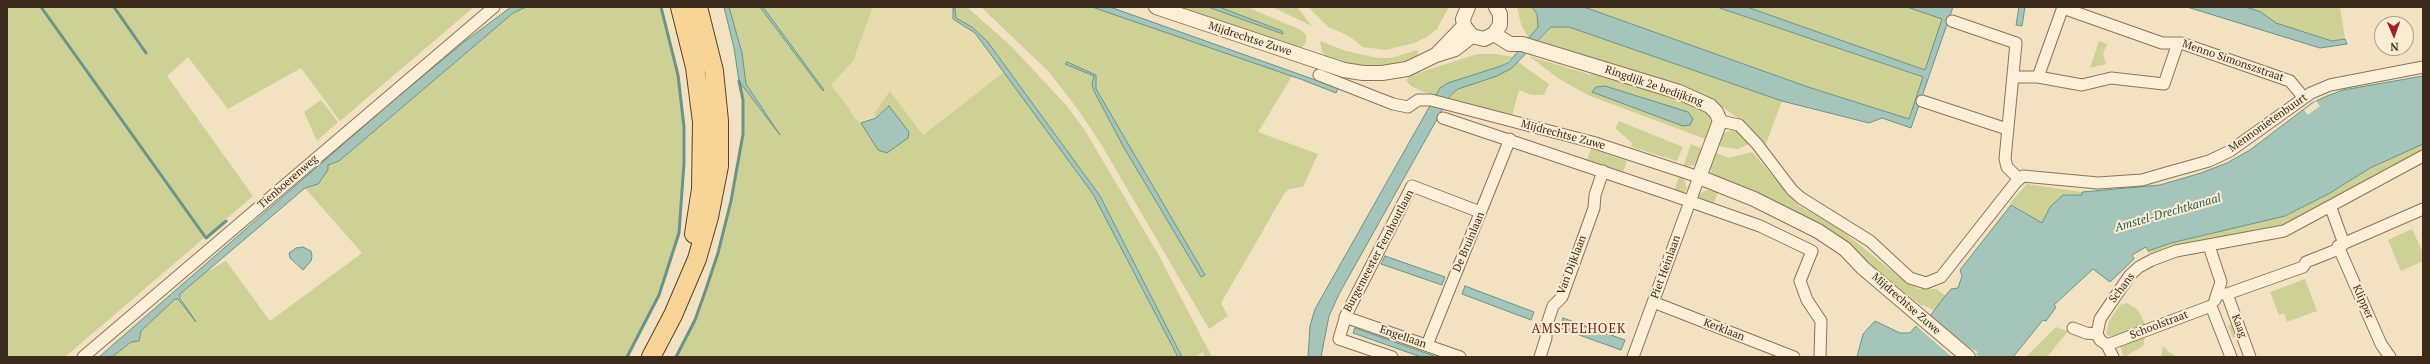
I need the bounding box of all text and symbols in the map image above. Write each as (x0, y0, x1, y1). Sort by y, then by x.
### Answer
north arrow (2374, 16, 2414, 56)
street label: Mijdrechtse Zuwe (1207, 19, 1293, 59)
street label: Menno Simonszstraat (2180, 37, 2286, 85)
text: N (2390, 40, 2399, 54)
street label: Ringdijk 2e bedijking (1603, 63, 1705, 109)
street label: Mennonietenbuurt (2226, 91, 2310, 155)
street label: Mijdrechtse Zuwe (1519, 117, 1607, 153)
street label: Tienboerenweg (255, 152, 321, 212)
street label: Burgemeester Fernhoutlaan (1341, 188, 1417, 314)
water label: Amstel-Drechtkanaal (2113, 191, 2223, 235)
street label: De Bruinlaan (1450, 210, 1488, 274)
street label: Van Dijklaan (1555, 234, 1589, 296)
street label: Piet Heinlaan (1648, 234, 1684, 300)
street label: Mijdrechtse Zuwe (1869, 270, 1943, 338)
street label: Schans (2106, 270, 2138, 306)
street label: Klipper (2350, 283, 2376, 321)
street label: Schoolstraat (2128, 308, 2190, 342)
street label: Kaag (2229, 312, 2249, 340)
street label: Kerklaan (1702, 316, 1746, 344)
district label: AMSTELHOEK (1532, 321, 1626, 337)
street label: Engellaan (1378, 323, 1428, 351)

